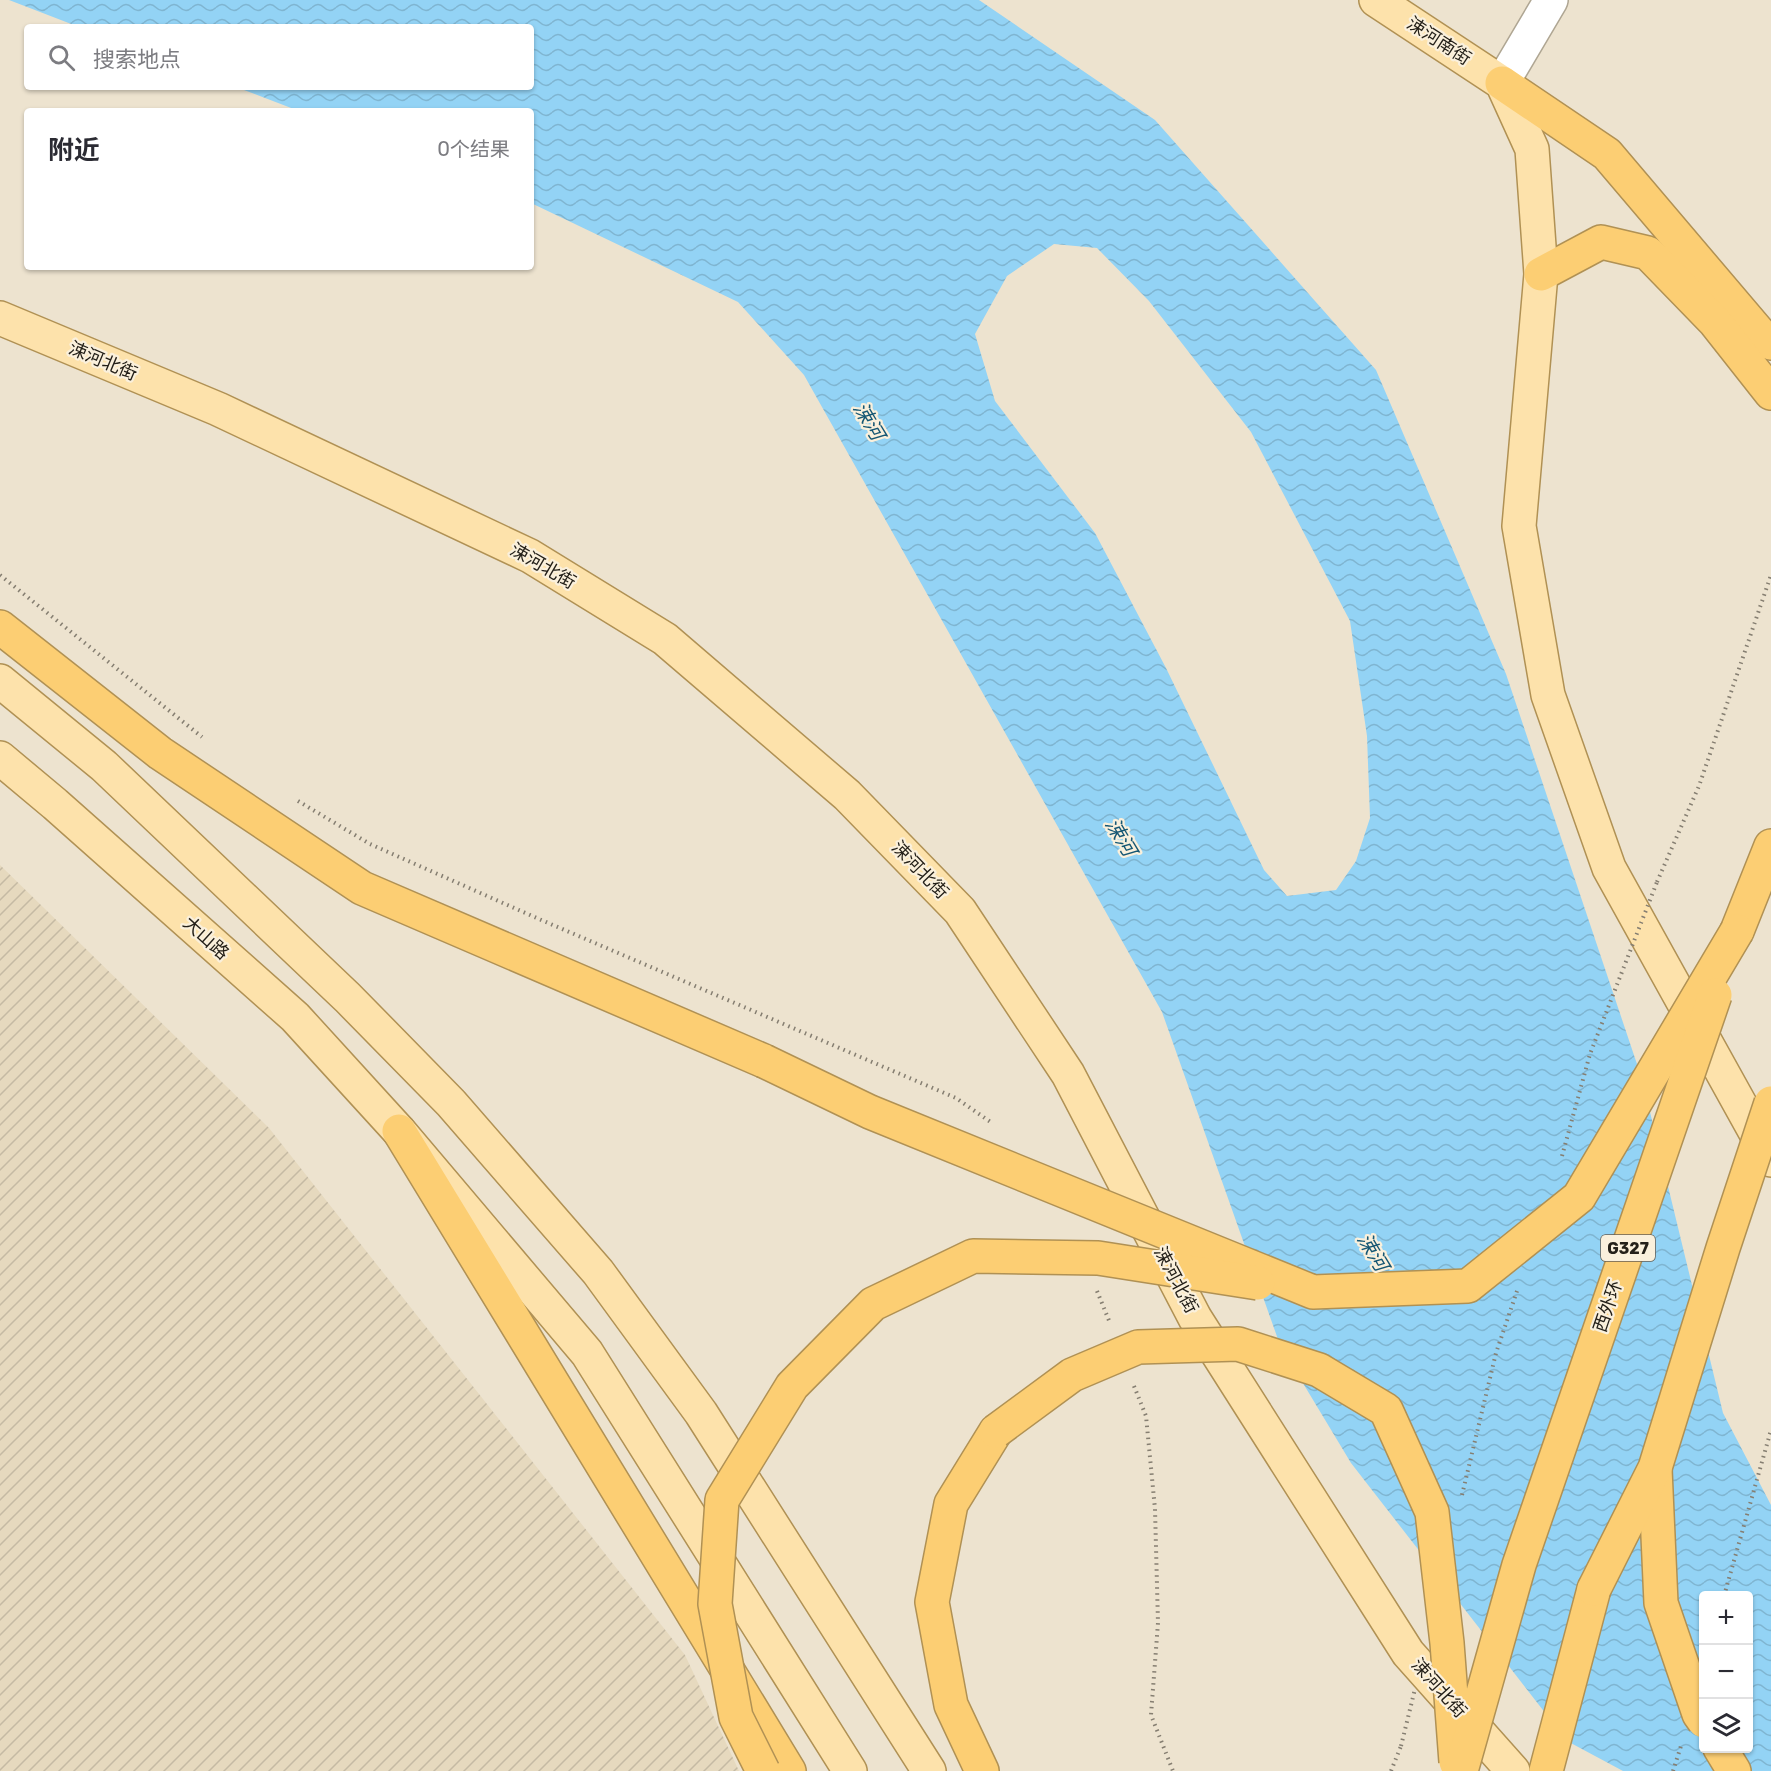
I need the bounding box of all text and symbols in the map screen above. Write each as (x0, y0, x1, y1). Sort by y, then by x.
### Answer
street label: 涑河南街 (1403, 12, 1475, 70)
search box (24, 24, 534, 90)
icon: search (45, 41, 78, 74)
text: 搜索地点 (93, 46, 181, 73)
text: 附近 (48, 135, 100, 166)
text: 0个结果 (437, 137, 510, 161)
street label: 涑河北街 (66, 337, 140, 385)
water label: 涑河 (848, 398, 892, 448)
street label: 涑河北街 (506, 538, 580, 594)
water label: 涑河 (1100, 814, 1144, 864)
street label: 涑河北街 (887, 836, 953, 904)
street label: 大山路 (179, 912, 233, 964)
water label: 涑河 (1352, 1229, 1396, 1279)
road number: G327 (1601, 1235, 1655, 1261)
street label: 涑河北街 (1149, 1243, 1203, 1317)
street label: 西外环 (1589, 1277, 1627, 1335)
map controls (1699, 1591, 1753, 1753)
button: + (1699, 1591, 1753, 1645)
button: − (1699, 1645, 1753, 1699)
street label: 涑河北街 (1407, 1654, 1471, 1722)
button: layers (1699, 1699, 1753, 1753)

